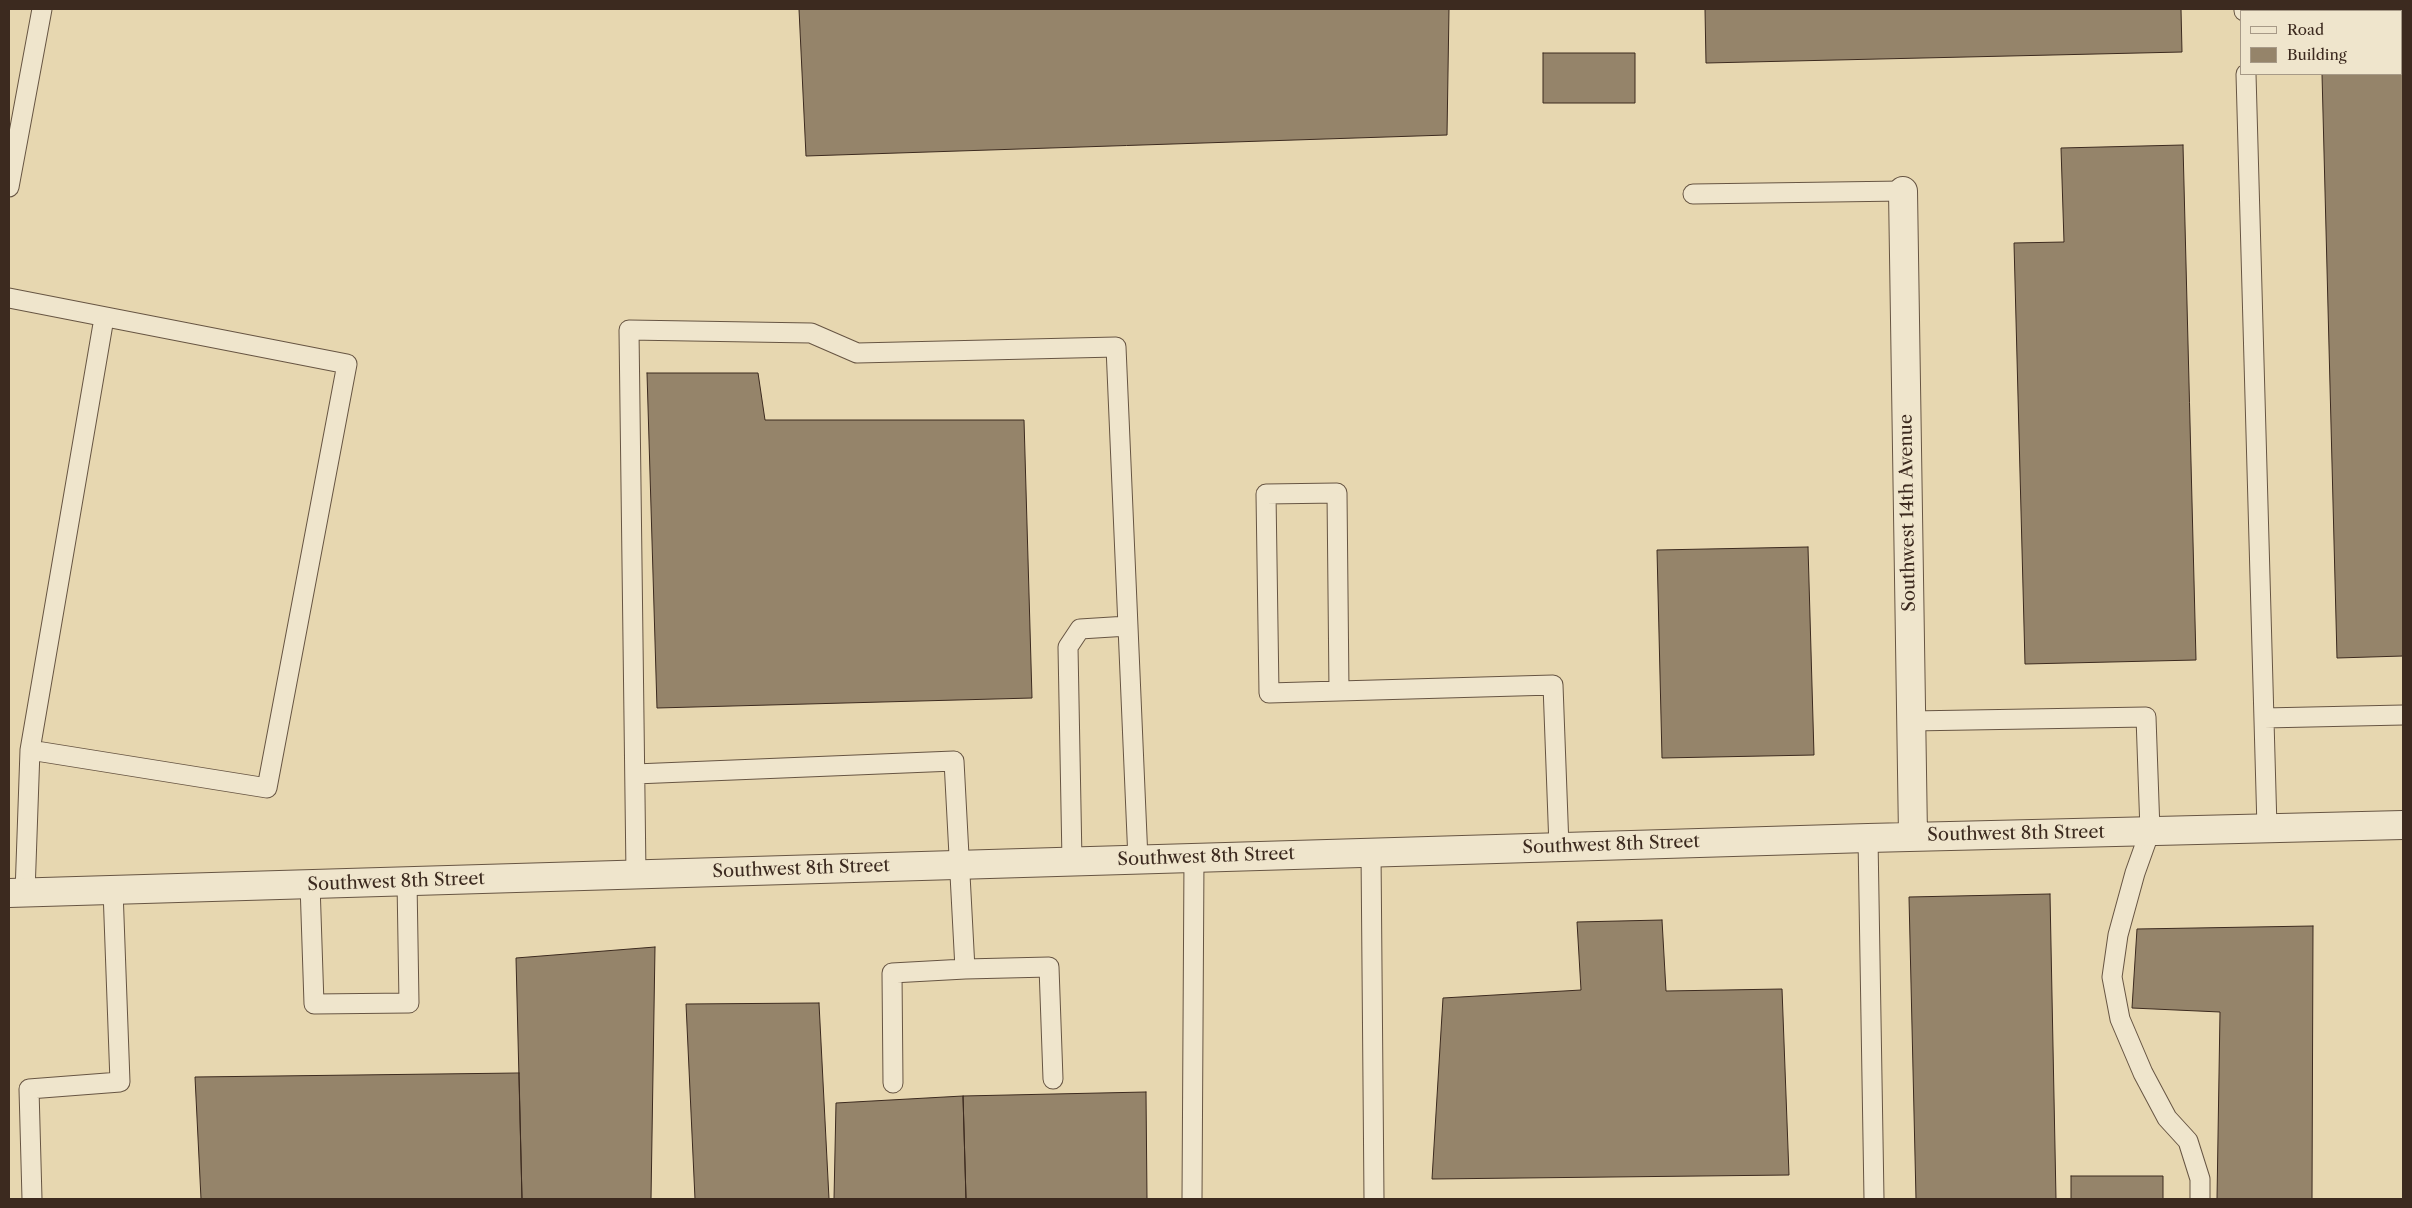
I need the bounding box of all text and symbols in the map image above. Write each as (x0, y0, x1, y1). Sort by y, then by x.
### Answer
legend (2240, 10, 2402, 75)
text: Road (2287, 20, 2324, 39)
text: Building (2287, 45, 2347, 64)
street label: Southwest 14th Avenue (1895, 414, 1921, 612)
street label: Southwest 8th Street (1927, 822, 2105, 846)
street label: Southwest 8th Street (1522, 831, 1700, 859)
street label: Southwest 8th Street (1117, 843, 1295, 871)
street label: Southwest 8th Street (712, 855, 890, 883)
street label: Southwest 8th Street (307, 868, 485, 896)

